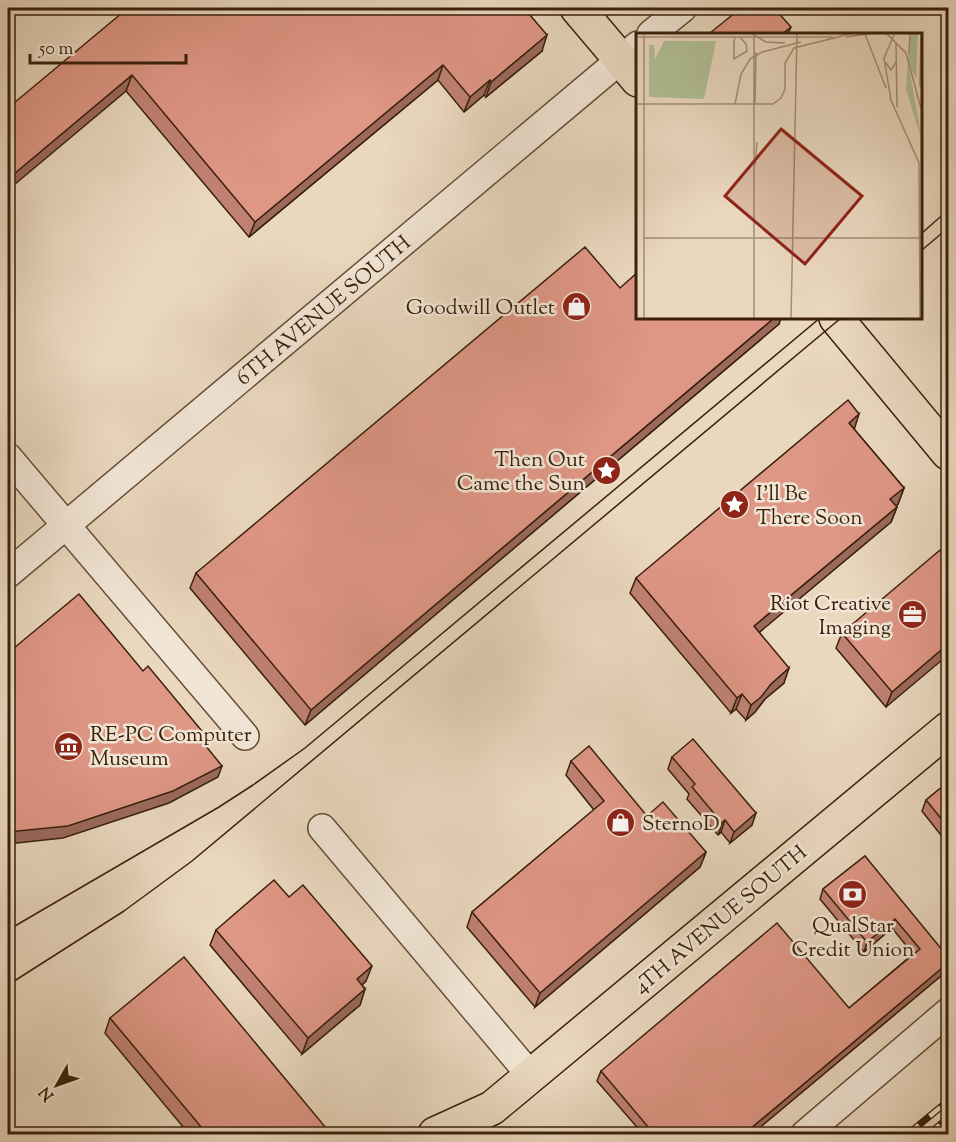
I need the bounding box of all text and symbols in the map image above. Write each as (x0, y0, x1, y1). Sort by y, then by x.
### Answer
scale bar (30, 27, 186, 65)
inset map (636, 33, 923, 320)
text: 50 m (38, 37, 74, 63)
street label: 6TH AVENUE SOUTH (230, 229, 418, 394)
shop icon: Goodwill Outlet (560, 291, 592, 323)
place label: Goodwill Outlet (406, 294, 555, 324)
place label: Then Out Came the Sun (457, 446, 585, 500)
place icon: Then Out Came the Sun (590, 455, 622, 487)
place label: I'll Be There Soon (756, 480, 863, 534)
place icon: I'll Be There Soon (719, 489, 751, 521)
place label: Riot Creative Imaging (770, 590, 891, 644)
office icon: Riot Creative Imaging (896, 599, 928, 631)
place label: RE-PC Computer Museum (90, 721, 252, 775)
museum icon: RE-PC Computer Museum (53, 730, 85, 762)
shop icon: SternoD (605, 807, 637, 839)
place label: SternoD (642, 810, 720, 840)
street label: 4TH AVENUE SOUTH (628, 839, 815, 1002)
bank icon: QualStar Credit Union (837, 878, 869, 910)
place label: QualStar Credit Union (792, 912, 914, 966)
north arrow (27, 1055, 87, 1115)
text: N (34, 1081, 60, 1105)

